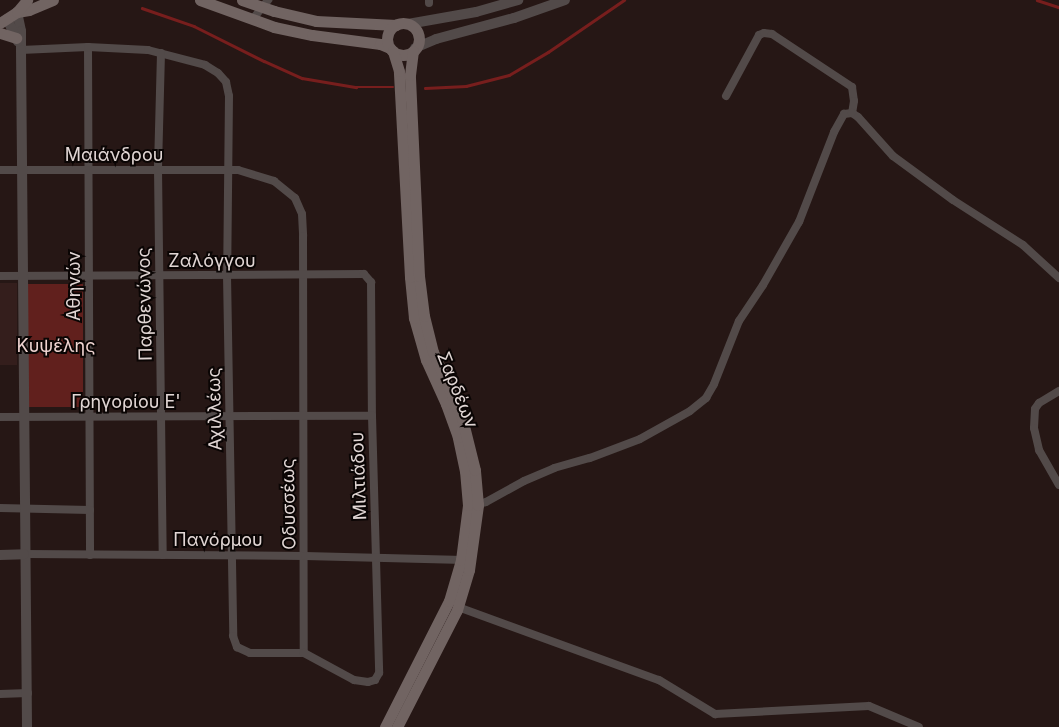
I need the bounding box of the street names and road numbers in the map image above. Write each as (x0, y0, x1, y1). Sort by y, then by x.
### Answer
street label: Μαιάνδρου (65, 144, 163, 166)
street label: Παρθενώνος (133, 247, 157, 361)
street label: Ζαλόγγου (168, 250, 256, 272)
street label: Αθηνών (63, 251, 85, 321)
street label: Σαρδέων (432, 349, 482, 431)
street label: Αχιλλέως (203, 367, 227, 451)
street label: Γρηγορίου Ε' (71, 391, 181, 413)
street label: Μιλτιάδου (347, 432, 371, 520)
street label: Οδυσσέως (277, 458, 301, 550)
street label: Πανόρμου (173, 529, 263, 551)

